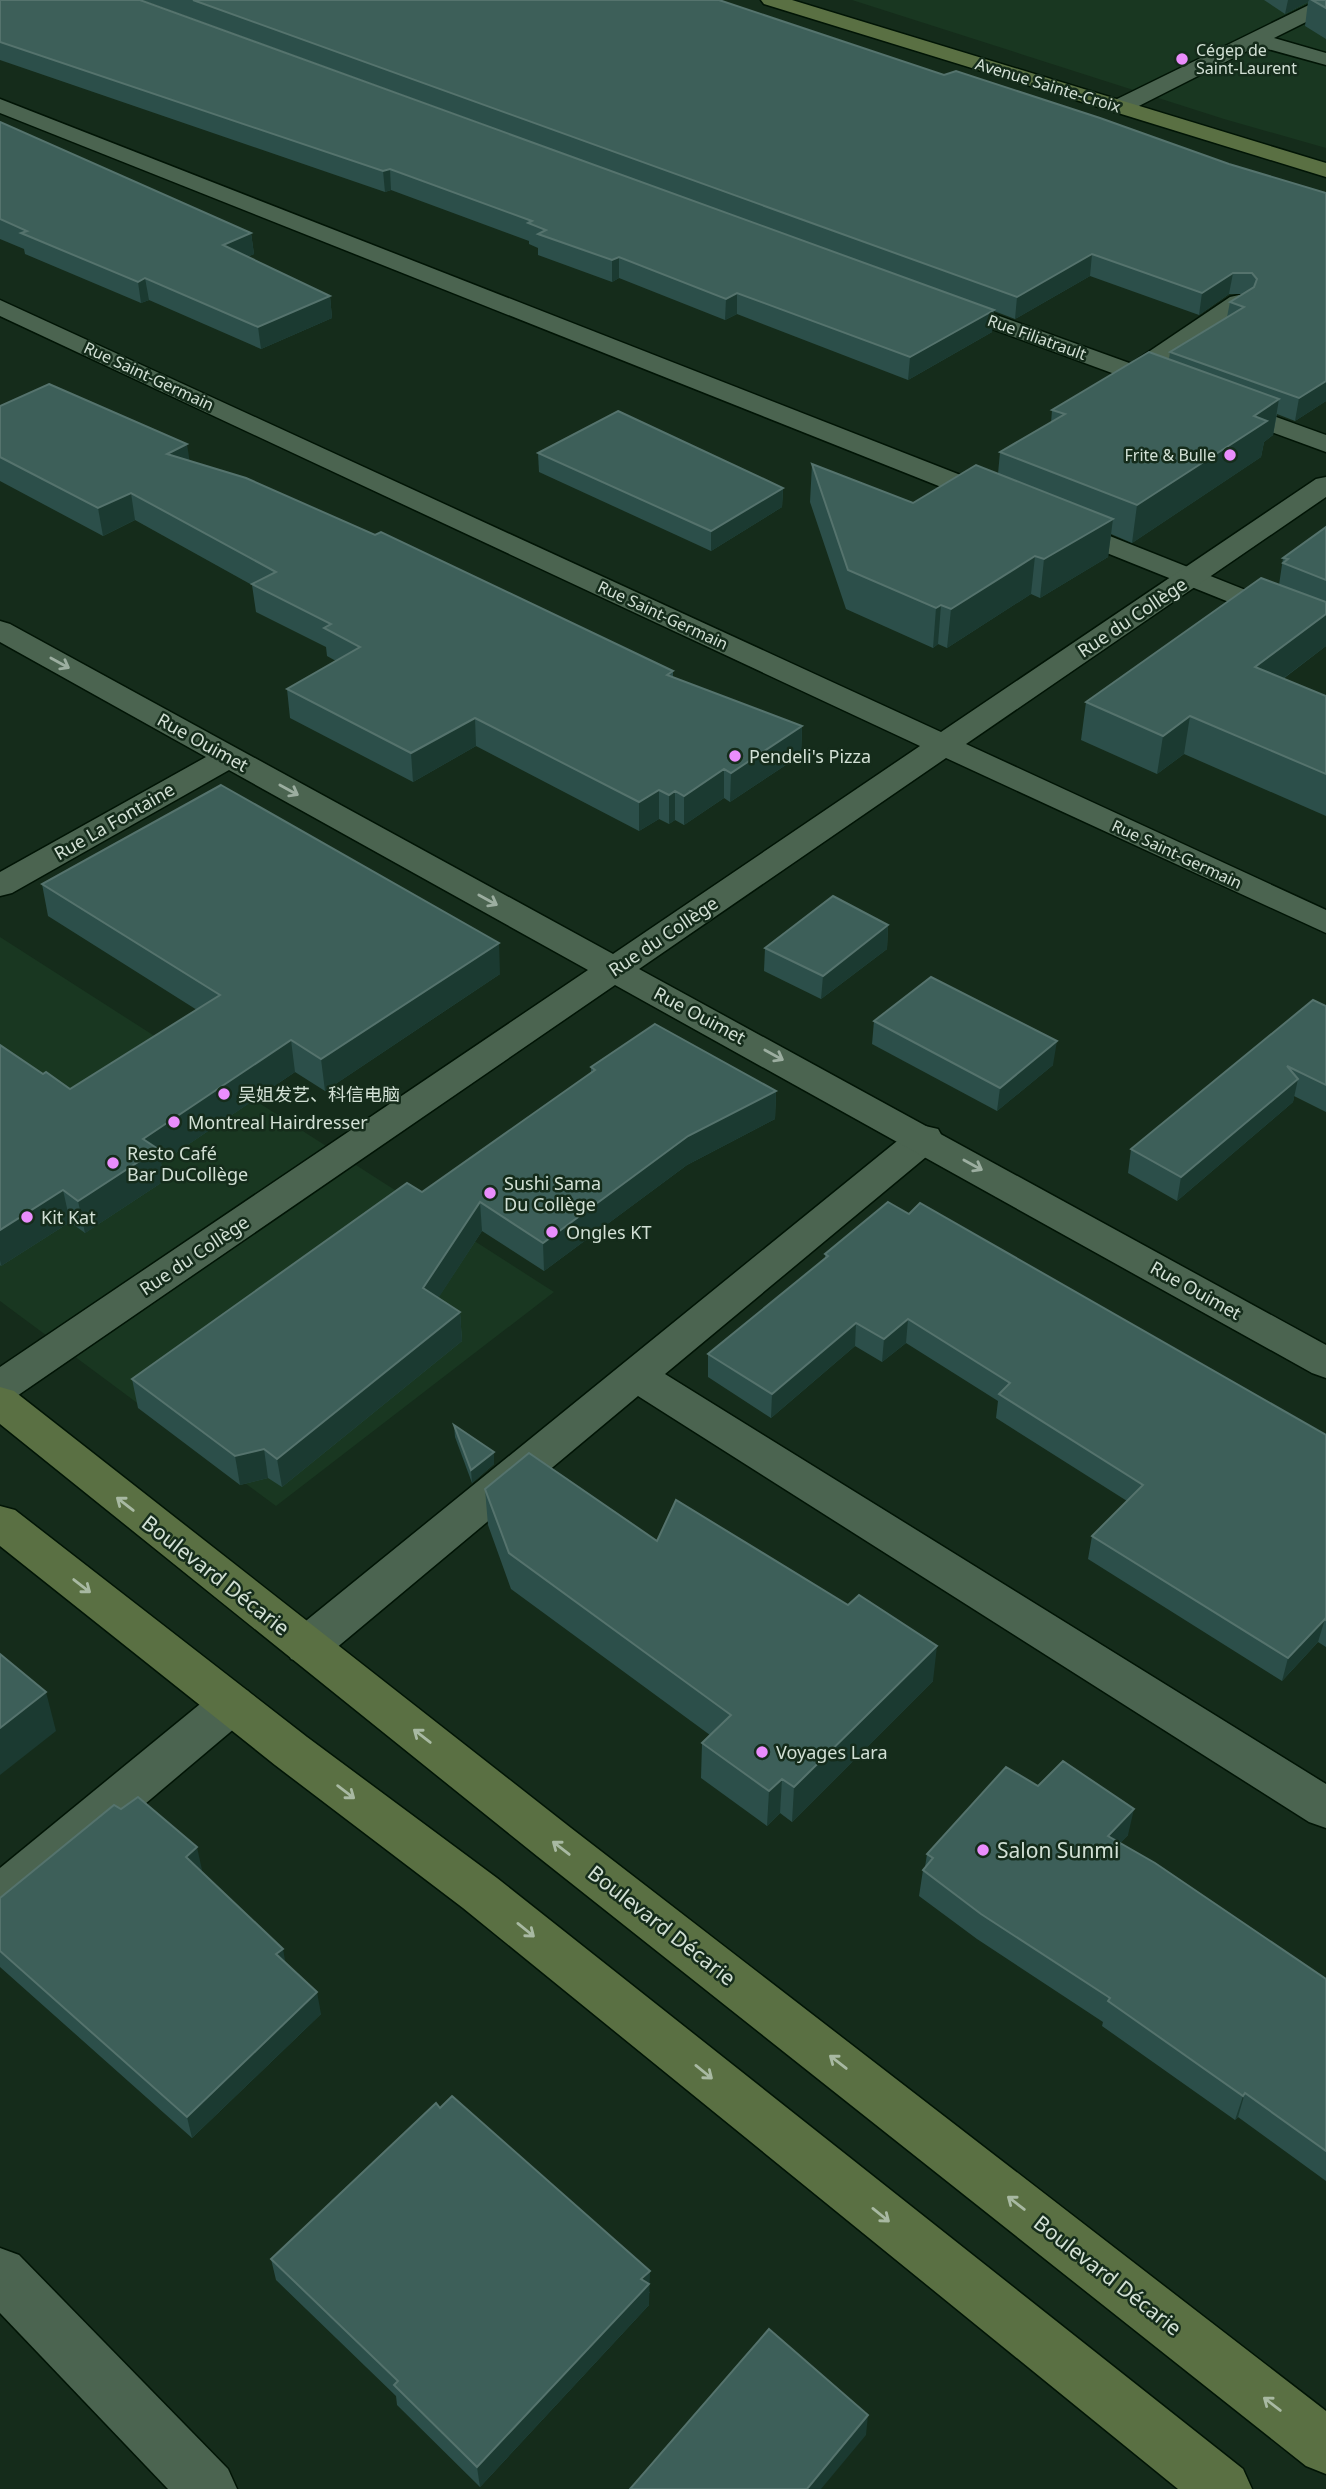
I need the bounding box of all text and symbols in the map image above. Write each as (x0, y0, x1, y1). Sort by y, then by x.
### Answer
place label: Cégep de Saint-Laurent (1196, 39, 1297, 79)
marker: Cégep de Saint-Laurent (1174, 51, 1190, 67)
street label: Avenue Sainte-Croix (973, 52, 1124, 118)
street label: Rue Filiatrault (985, 309, 1090, 365)
street label: Rue Saint-Germain (80, 336, 218, 416)
place label: Frite & Bulle (1125, 444, 1216, 466)
marker: Frite & Bulle (1222, 447, 1238, 463)
street label: Rue du Collège (1073, 572, 1191, 662)
street label: Rue Saint-Germain (594, 575, 732, 655)
one-way arrow (49, 656, 69, 670)
street label: Rue Ouimet (153, 707, 253, 777)
place label: Pendeli's Pizza (749, 744, 871, 768)
marker: Pendeli's Pizza (727, 748, 743, 764)
street label: Rue La Fontaine (49, 777, 179, 865)
one-way arrow (278, 783, 298, 797)
street label: Rue Saint-Germain (1108, 814, 1246, 894)
street label: Rue du Collège (604, 891, 722, 981)
one-way arrow (477, 893, 497, 907)
street label: Rue Ouimet (650, 981, 750, 1049)
one-way arrow (763, 1049, 784, 1062)
place label: 吴姐发艺、科信电脑 (238, 1082, 400, 1106)
marker: 吴姐发艺、科信电脑 (216, 1086, 232, 1102)
place label: Montreal Hairdresser (188, 1110, 368, 1134)
marker: Montreal Hairdresser (166, 1114, 182, 1130)
place label: Resto Café Bar DuCollège (127, 1141, 248, 1186)
marker: Resto Café Bar DuCollège (105, 1155, 121, 1171)
one-way arrow (962, 1159, 983, 1172)
place label: Sushi Sama Du Collège (504, 1171, 601, 1216)
marker: Sushi Sama Du Collège (482, 1185, 498, 1201)
place label: Kit Kat (41, 1205, 96, 1229)
marker: Kit Kat (19, 1209, 35, 1225)
street label: Rue du Collège (135, 1210, 253, 1300)
place label: Ongles KT (566, 1220, 652, 1244)
marker: Ongles KT (544, 1224, 560, 1240)
street label: Rue Ouimet (1146, 1255, 1246, 1325)
one-way arrow (116, 1496, 134, 1511)
street label: Boulevard Décarie (136, 1508, 296, 1642)
one-way arrow (72, 1578, 90, 1593)
one-way arrow (413, 1728, 431, 1744)
place label: Voyages Lara (776, 1740, 887, 1764)
marker: Voyages Lara (754, 1744, 770, 1760)
one-way arrow (336, 1784, 354, 1799)
place label: Salon Sunmi (997, 1836, 1119, 1864)
one-way arrow (553, 1840, 571, 1855)
marker: Salon Sunmi (975, 1842, 991, 1858)
street label: Boulevard Décarie (582, 1858, 742, 1992)
one-way arrow (517, 1922, 535, 1938)
one-way arrow (829, 2055, 847, 2070)
one-way arrow (694, 2065, 712, 2080)
one-way arrow (1008, 2195, 1026, 2211)
one-way arrow (872, 2207, 890, 2222)
street label: Boulevard Décarie (1028, 2208, 1188, 2342)
one-way arrow (1264, 2397, 1282, 2412)

